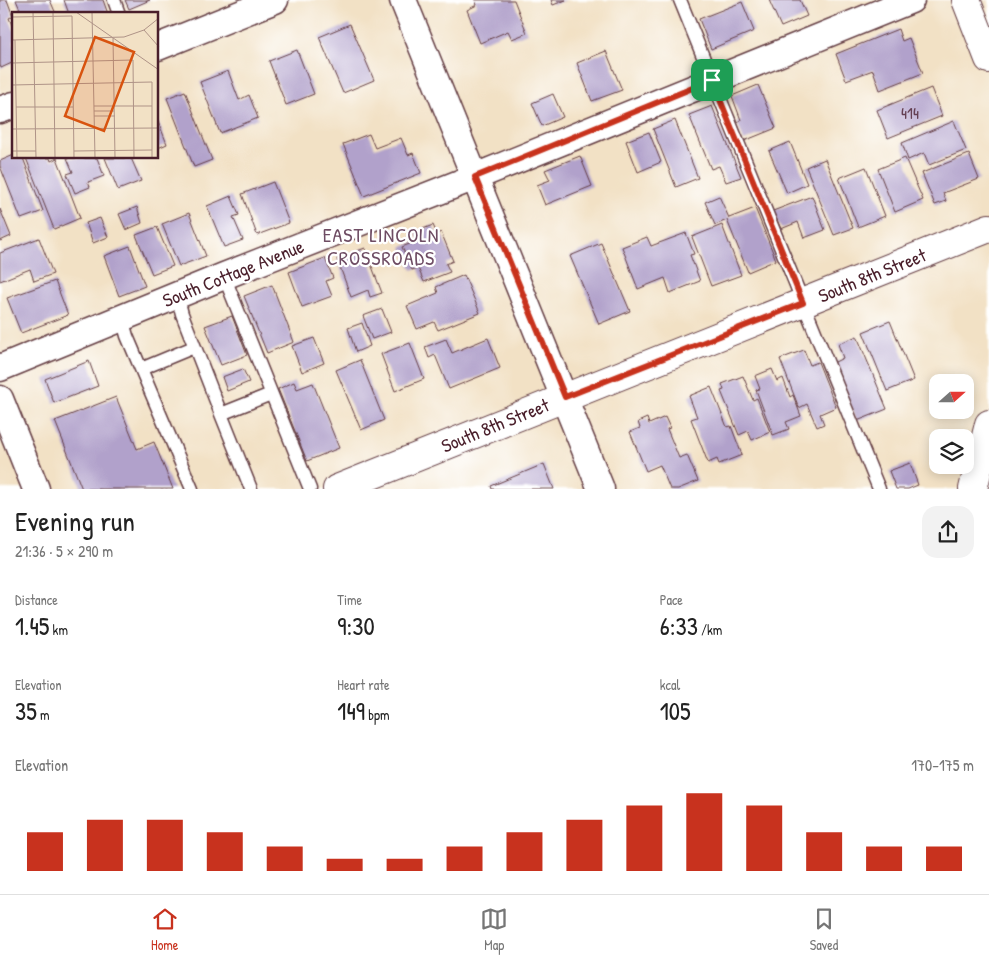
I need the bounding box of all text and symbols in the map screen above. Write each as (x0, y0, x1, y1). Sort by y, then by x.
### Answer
inset map (12, 12, 159, 159)
pin (691, 59, 733, 101)
icon: arrive (698, 66, 726, 94)
house number: 414 (901, 102, 919, 124)
district label: EAST LINCOLN CROSSROADS (323, 221, 439, 271)
street label: South Cottage Avenue (159, 233, 308, 313)
street label: South 8th Street (814, 241, 930, 308)
north arrow (929, 374, 974, 419)
map controls (929, 374, 974, 474)
street label: South 8th Street (437, 391, 553, 458)
button: layers (929, 429, 974, 474)
text: Evening run (15, 502, 135, 540)
button: share (922, 506, 974, 558)
text: 21:36 · 5 × 290 m (15, 540, 113, 562)
text: Distance (15, 590, 58, 609)
text: Time (337, 590, 362, 609)
text: Pace (660, 590, 683, 609)
text: 1.45 (15, 609, 49, 643)
text: 9:30 (337, 609, 375, 643)
text: 6:33 (660, 609, 698, 643)
text: km (49, 620, 68, 639)
text: /km (698, 620, 722, 639)
text: Elevation (15, 675, 62, 694)
text: Heart rate (337, 675, 390, 694)
text: kcal (660, 675, 680, 694)
text: 35 (15, 694, 37, 728)
text: 149 (337, 694, 365, 728)
text: 105 (660, 694, 691, 728)
text: m (37, 705, 50, 724)
text: bpm (365, 705, 389, 724)
text: Elevation (15, 754, 68, 776)
text: 170–175 m (911, 754, 974, 776)
tab: Home (151, 905, 179, 954)
tab: Map (480, 905, 508, 954)
tab: Saved (810, 905, 838, 954)

